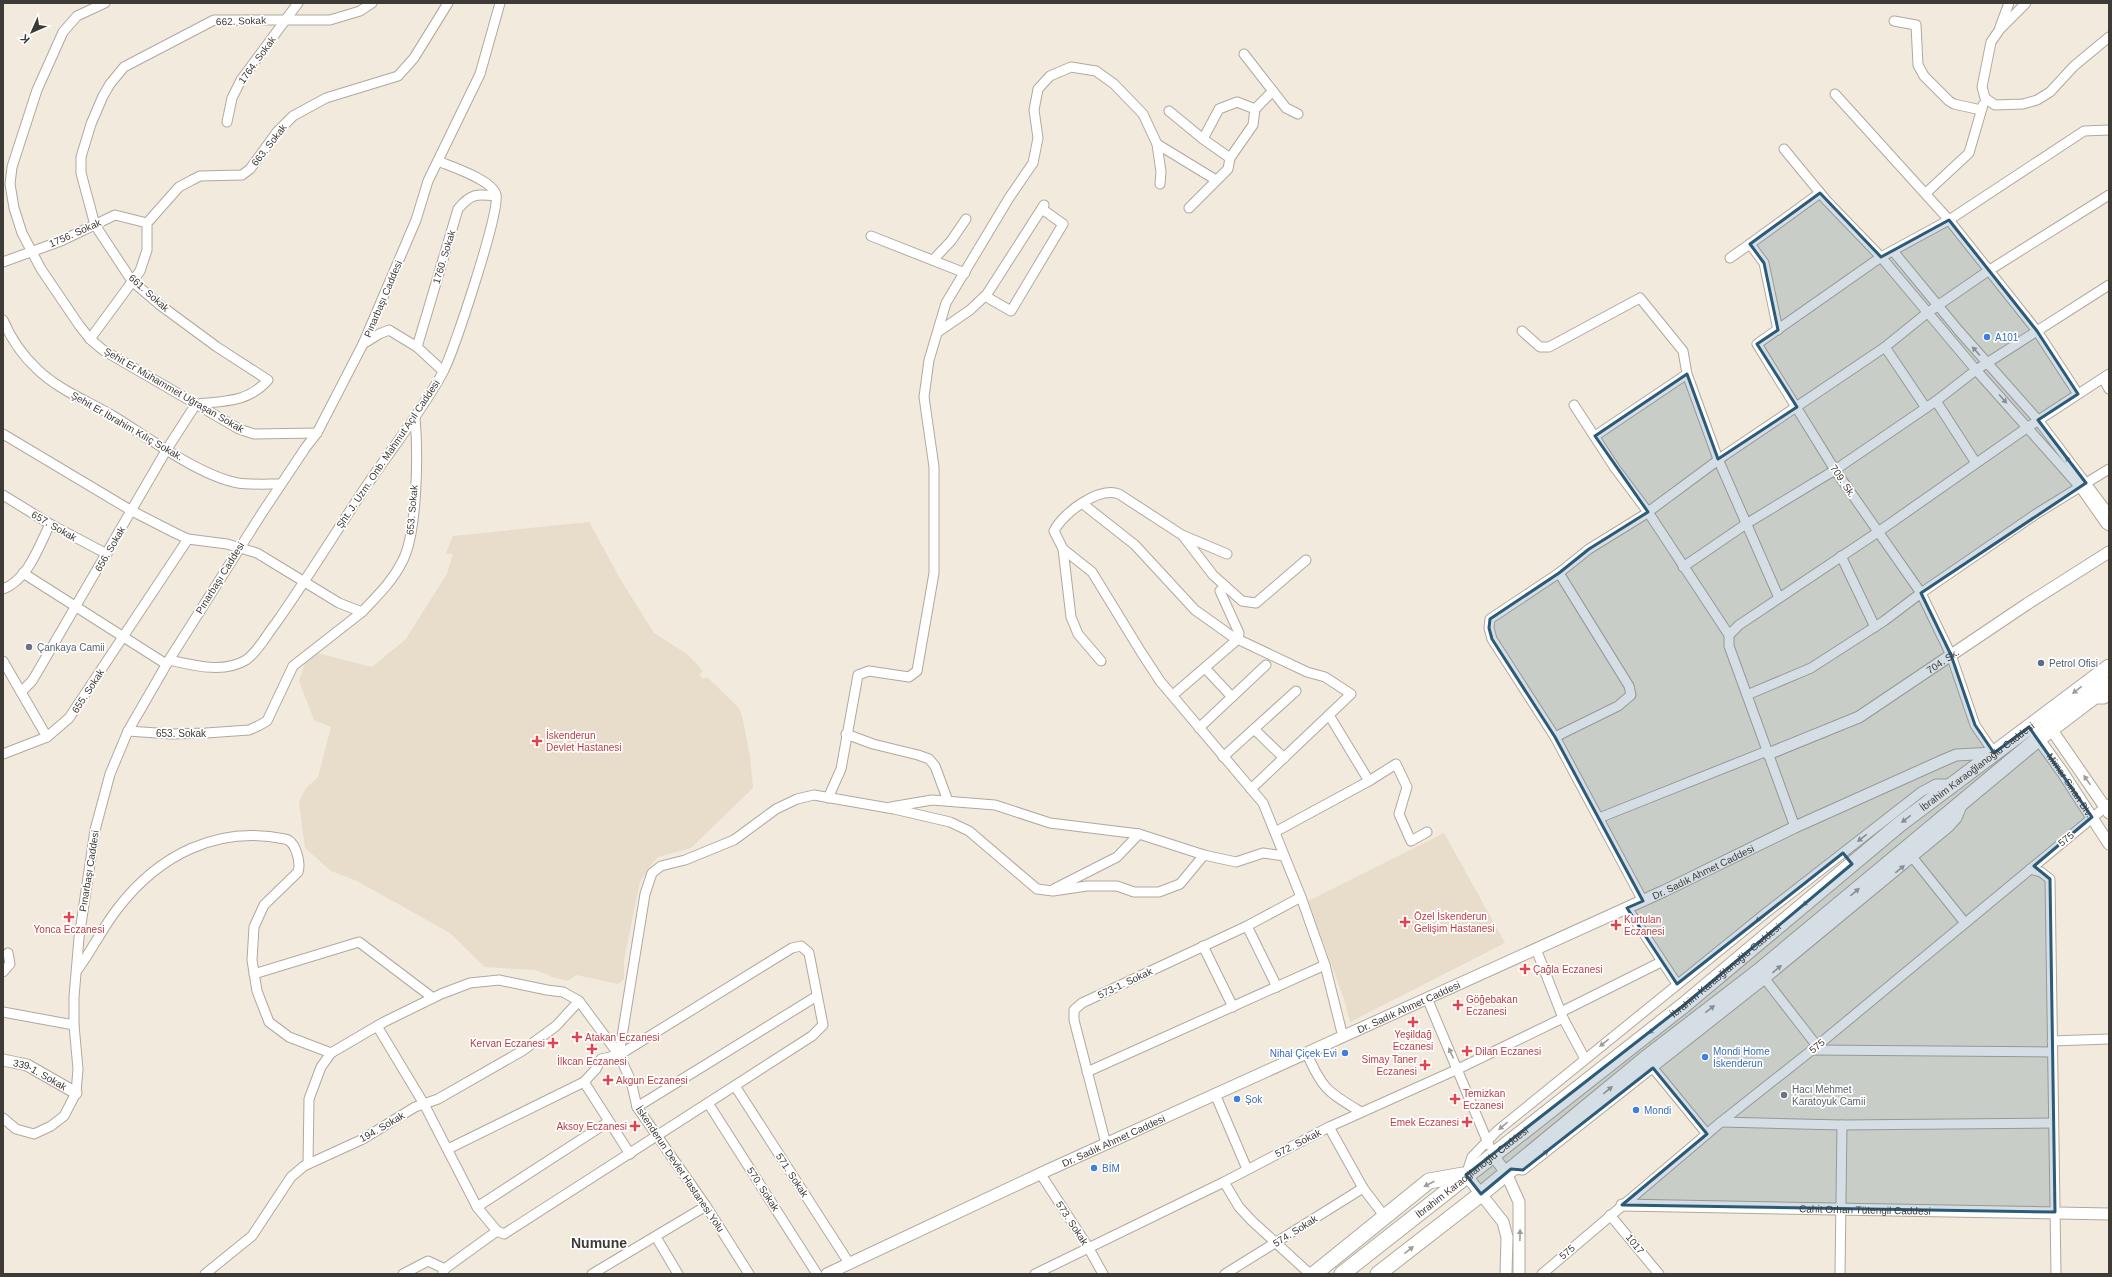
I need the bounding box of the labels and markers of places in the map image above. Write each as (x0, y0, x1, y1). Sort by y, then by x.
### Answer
marker: A101 (1982, 332, 1992, 342)
place label: A101 (1995, 332, 2019, 343)
marker: Çankaya Camii (24, 642, 34, 652)
place label: Çankaya Camii (37, 642, 105, 653)
marker: Petrol Ofisi (2036, 658, 2046, 668)
place label: Petrol Ofisi (2049, 658, 2098, 669)
place label: İskenderun Devlet Hastanesi (546, 729, 622, 753)
marker: İskenderun Devlet Hastanesi (531, 735, 543, 747)
place label: Özel İskenderun Gelişim Hastanesi (1414, 910, 1495, 934)
marker: Yonca Eczanesi (64, 912, 74, 922)
place label: Kurtulan Eczanesi (1624, 914, 1665, 937)
marker: Özel İskenderun Gelişim Hastanesi (1399, 916, 1411, 928)
marker: Kurtulan Eczanesi (1611, 920, 1621, 930)
place label: Yonca Eczanesi (34, 924, 104, 935)
marker: Çağla Eczanesi (1520, 964, 1530, 974)
place label: Çağla Eczanesi (1533, 964, 1602, 975)
place label: Göğebakan Eczanesi (1466, 994, 1518, 1017)
marker: Göğebakan Eczanesi (1453, 1000, 1463, 1010)
marker: Yeşildağ Eczanesi (1408, 1017, 1418, 1027)
place label: Yeşildağ Eczanesi (1393, 1029, 1433, 1052)
marker: Atakan Eczanesi (572, 1032, 582, 1042)
place label: Atakan Eczanesi (585, 1032, 660, 1043)
place label: Kervan Eczanesi (470, 1038, 545, 1049)
marker: Kervan Eczanesi (548, 1038, 558, 1048)
marker: İlkcan Eczanesi (587, 1044, 597, 1054)
marker: Dilan Eczanesi (1462, 1046, 1472, 1056)
place label: Dilan Eczanesi (1475, 1046, 1541, 1057)
place label: Mondi Home İskenderun (1713, 1046, 1770, 1069)
place label: Nihal Çiçek Evi (1270, 1048, 1337, 1059)
marker: Nihal Çiçek Evi (1340, 1048, 1350, 1058)
marker: Mondi Home İskenderun (1700, 1052, 1710, 1062)
place label: Simay Taner Eczanesi (1362, 1054, 1418, 1077)
place label: İlkcan Eczanesi (557, 1055, 627, 1067)
marker: Simay Taner Eczanesi (1420, 1060, 1430, 1070)
marker: Akgun Eczanesi (603, 1075, 613, 1085)
place label: Akgun Eczanesi (616, 1075, 688, 1086)
place label: Hacı Mehmet Karatoyuk Camii (1792, 1084, 1865, 1107)
place label: Temizkan Eczanesi (1463, 1088, 1505, 1111)
marker: Hacı Mehmet Karatoyuk Camii (1779, 1090, 1789, 1100)
marker: Şok (1232, 1094, 1242, 1104)
place label: Şok (1245, 1094, 1263, 1105)
marker: Temizkan Eczanesi (1450, 1094, 1460, 1104)
marker: Mondi (1631, 1105, 1641, 1115)
place label: Mondi (1644, 1105, 1671, 1116)
place label: Emek Eczanesi (1390, 1117, 1459, 1128)
marker: Emek Eczanesi (1462, 1117, 1472, 1127)
place label: Aksoy Eczanesi (556, 1121, 627, 1132)
marker: Aksoy Eczanesi (630, 1121, 640, 1131)
place label: BİM (1102, 1162, 1120, 1174)
marker: BİM (1089, 1163, 1099, 1173)

